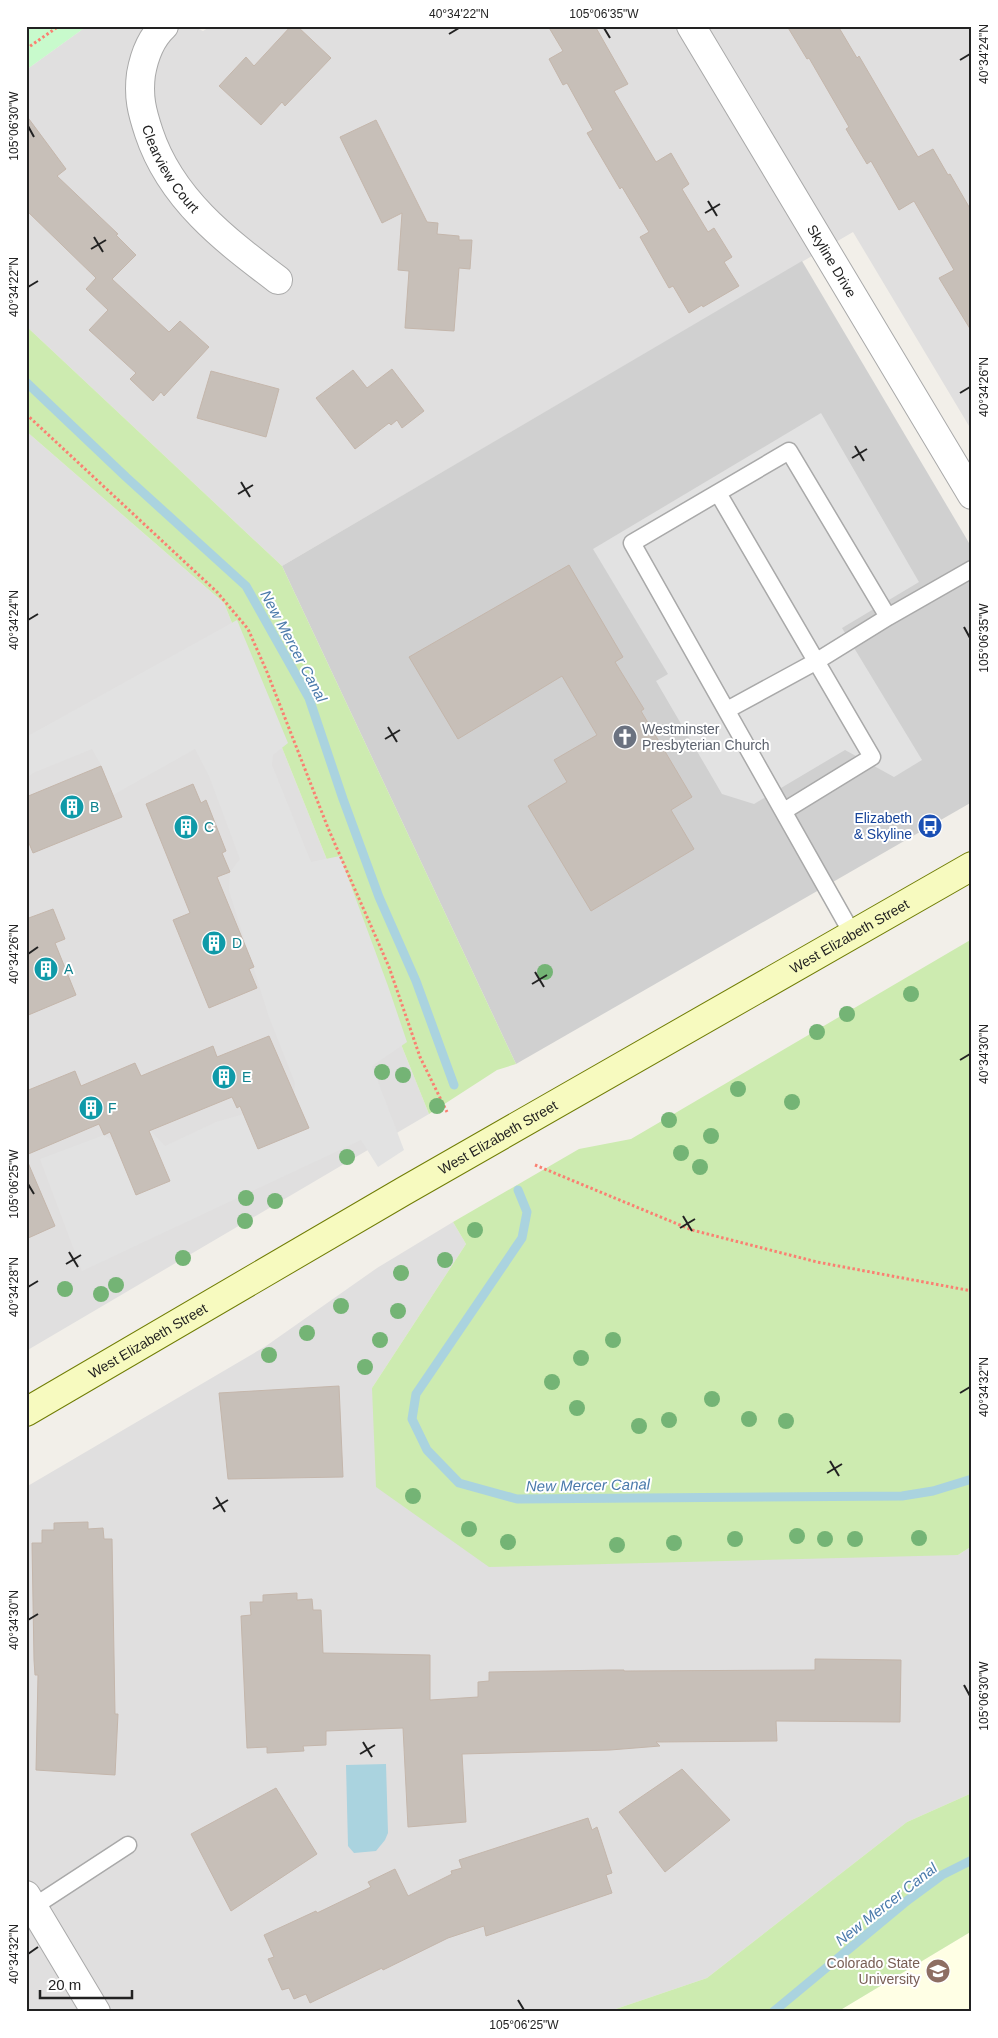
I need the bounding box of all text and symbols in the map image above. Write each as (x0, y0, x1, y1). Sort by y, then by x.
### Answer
text: 40°34'22"N (429, 7, 489, 21)
text: 105°06'35"W (569, 7, 639, 21)
text: 40°34'24"N (977, 24, 991, 84)
text: 105°06'30"W (7, 91, 21, 161)
street label: Clearview Court (139, 123, 202, 216)
street label: Skyline Drive (804, 222, 860, 300)
text: 40°34'22"N (7, 257, 21, 317)
text: 40°34'26"N (977, 357, 991, 417)
water label: New Mercer Canal (257, 587, 331, 705)
text: 40°34'24"N (7, 590, 21, 650)
text: 105°06'35"W (977, 603, 991, 673)
place label: Westminster Presbyterian Church (642, 721, 770, 753)
church icon: Westminster Presbyterian Church (612, 724, 638, 750)
building icon: B (59, 794, 85, 820)
place label: B (90, 799, 99, 815)
place label: Elizabeth & Skyline (854, 810, 912, 842)
bus stop icon: Elizabeth & Skyline (917, 813, 943, 839)
building icon: C (173, 814, 199, 840)
place label: C (204, 819, 214, 835)
street label: West Elizabeth Street (787, 896, 912, 977)
text: 40°34'26"N (7, 924, 21, 984)
building icon: D (201, 930, 227, 956)
place label: D (232, 935, 242, 951)
building icon: A (33, 956, 59, 982)
place label: A (64, 961, 74, 977)
text: 40°34'30"N (977, 1024, 991, 1084)
building icon: E (211, 1064, 237, 1090)
place label: E (242, 1069, 251, 1085)
building icon: F (78, 1095, 104, 1121)
street label: West Elizabeth Street (436, 1097, 560, 1178)
place label: F (108, 1100, 117, 1116)
text: 105°06'25"W (7, 1149, 21, 1219)
text: 40°34'28"N (7, 1257, 21, 1317)
street label: West Elizabeth Street (86, 1300, 210, 1382)
text: 40°34'32"N (977, 1357, 991, 1417)
water label: New Mercer Canal (526, 1475, 651, 1495)
text: 40°34'30"N (7, 1590, 21, 1650)
text: 105°06'30"W (977, 1661, 991, 1731)
water label: New Mercer Canal (832, 1859, 941, 1949)
text: 40°34'32"N (7, 1924, 21, 1984)
place label: Colorado State University (827, 1955, 920, 1987)
school or university icon: Colorado State University (925, 1958, 951, 1984)
scale bar (40, 1968, 132, 2000)
text: 20 m (48, 1976, 81, 1993)
text: 105°06'25"W (489, 2018, 559, 2032)

